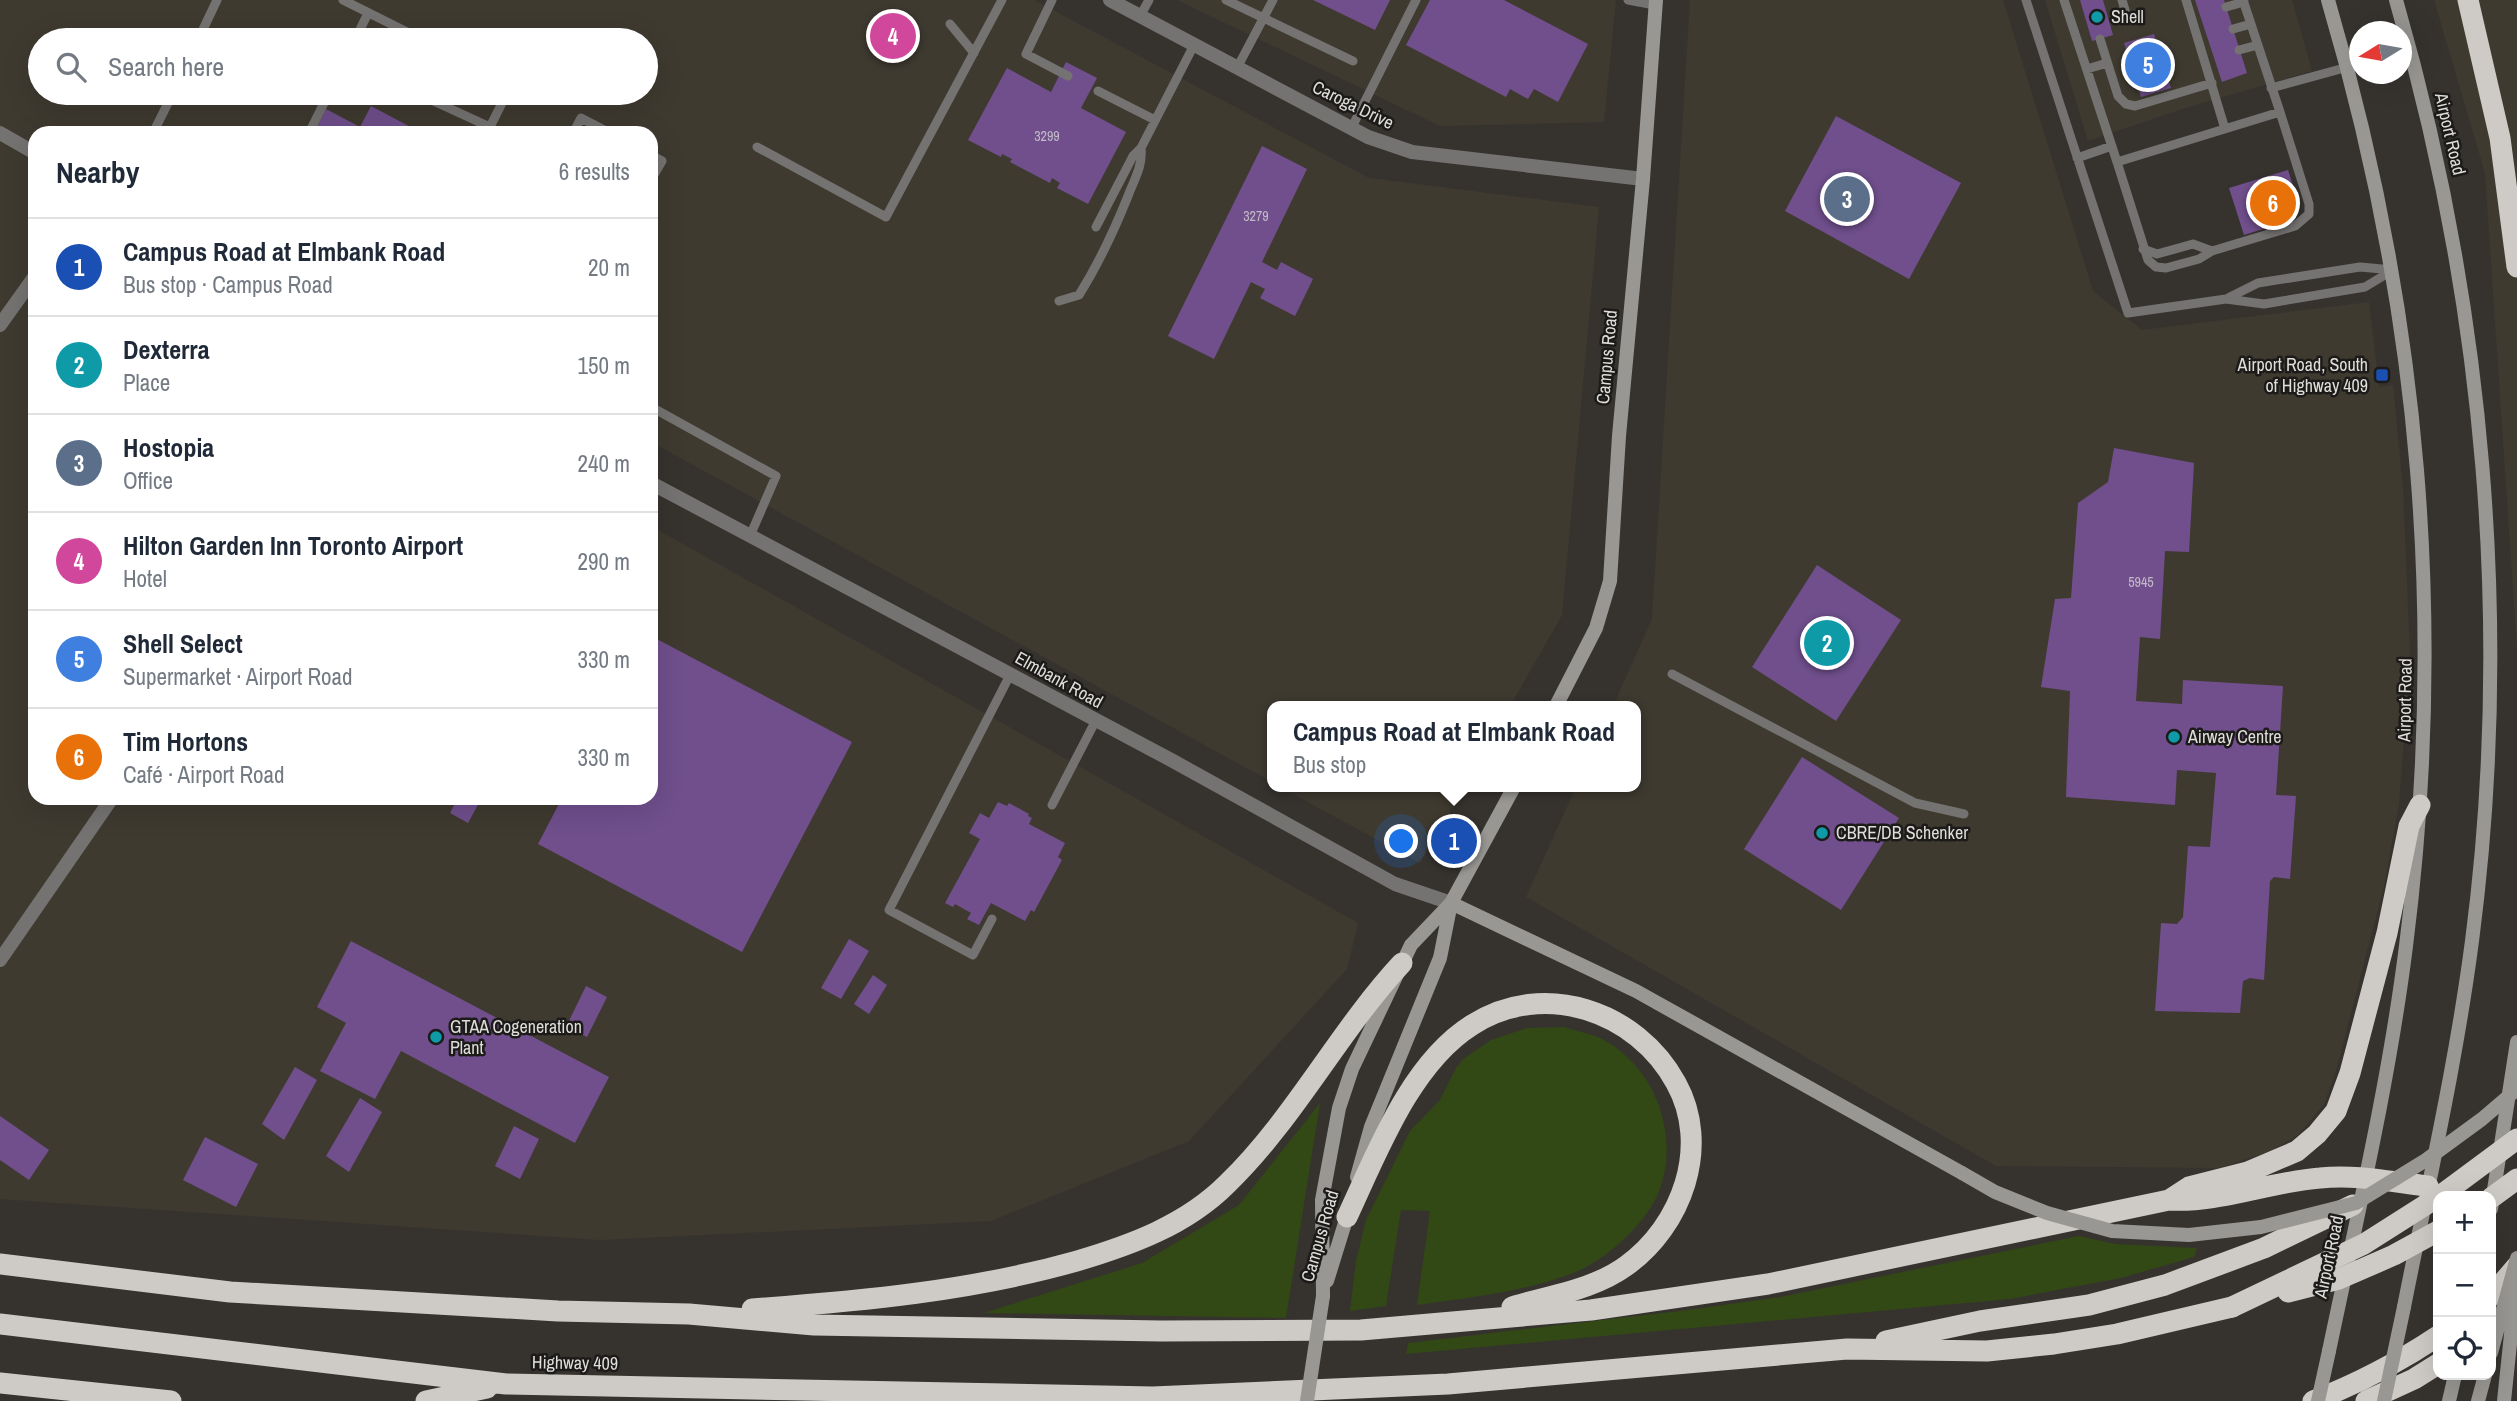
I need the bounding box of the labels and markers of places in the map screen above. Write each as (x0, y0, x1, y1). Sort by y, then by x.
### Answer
place label: Shell (2111, 4, 2144, 29)
marker: Shell (2089, 9, 2105, 25)
pin: 4 (870, 10, 916, 62)
pin: 5 (2125, 39, 2171, 91)
pin: 3 (1824, 173, 1870, 225)
pin: 6 (2250, 177, 2296, 229)
place label: Airport Road, South of Highway 409 (2237, 352, 2368, 398)
marker: Airport Road, South of Highway 409 (2374, 367, 2390, 383)
pin: 2 (1804, 617, 1850, 669)
place label: Airway Centre (2187, 724, 2282, 749)
marker: Airway Centre (2166, 729, 2182, 745)
pin: 1 (1431, 815, 1477, 867)
place label: CBRE/DB Schenker (1836, 820, 1968, 845)
marker: CBRE/DB Schenker (1814, 825, 1830, 841)
place label: GTAA Cogeneration Plant (450, 1014, 582, 1060)
marker: GTAA Cogeneration Plant (428, 1029, 444, 1045)

